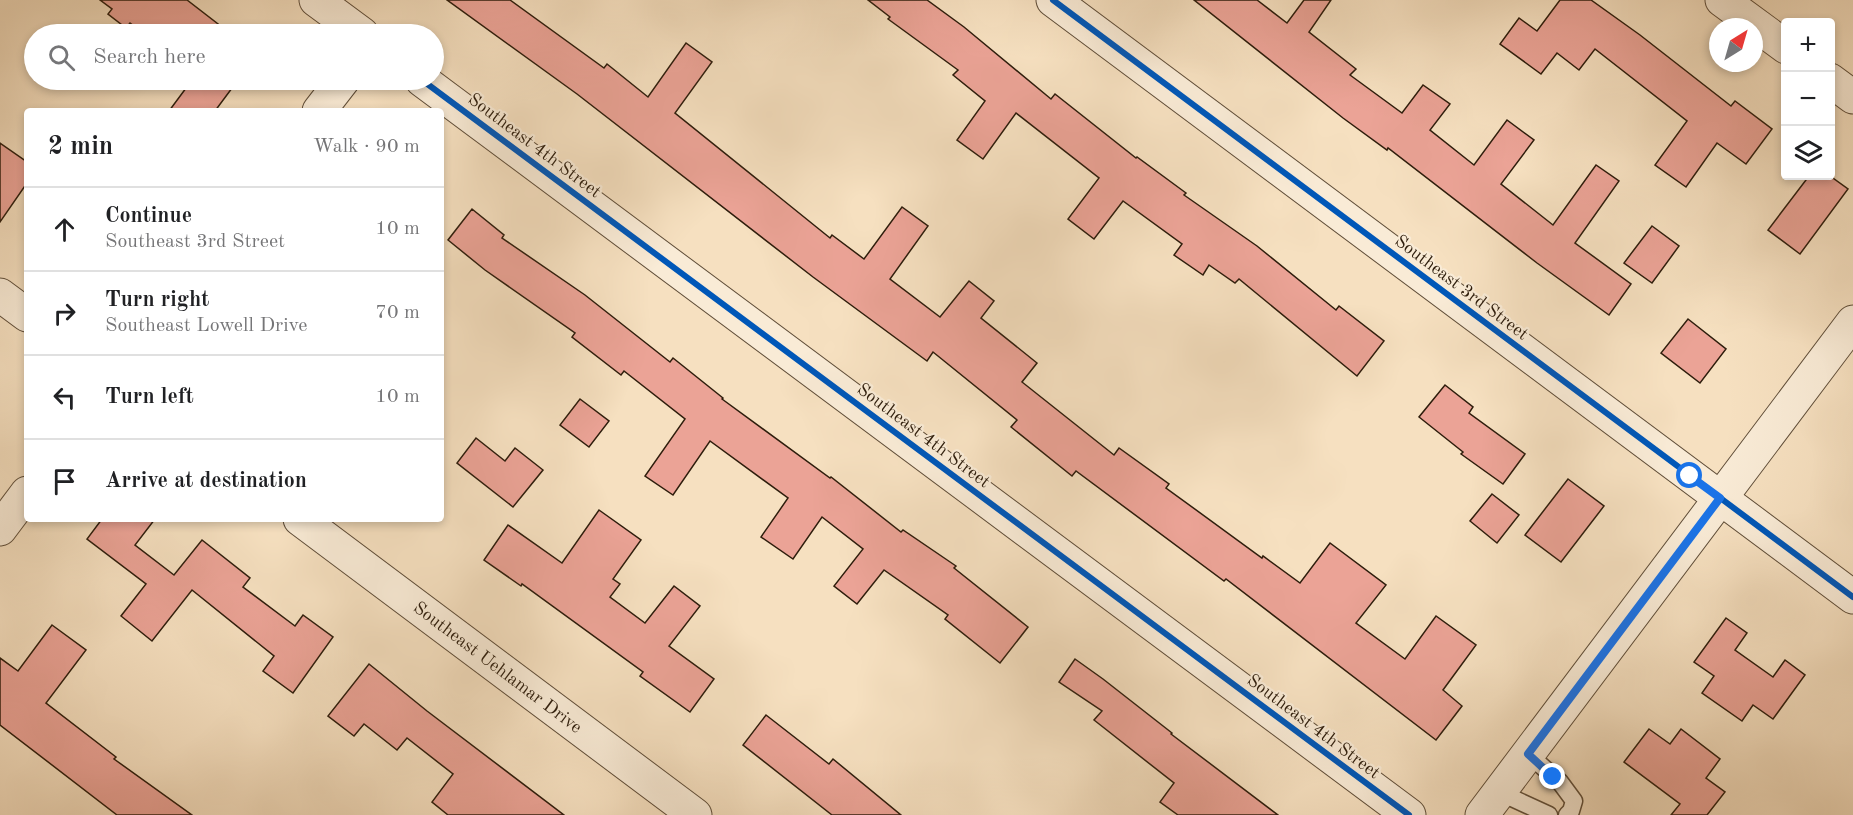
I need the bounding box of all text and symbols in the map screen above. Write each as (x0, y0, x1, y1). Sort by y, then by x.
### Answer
north arrow (1709, 18, 1763, 72)
map controls (1781, 18, 1835, 180)
button: + (1781, 18, 1835, 72)
search box (24, 24, 444, 90)
icon: search (45, 41, 78, 74)
text: Search here (93, 46, 206, 68)
button: − (1781, 72, 1835, 126)
street label: Southeast 4th Street (465, 90, 604, 202)
button: layers (1781, 126, 1835, 180)
text: 2 min (48, 134, 113, 160)
text: Walk · 90 m (313, 137, 420, 157)
text: Continue (105, 205, 192, 227)
icon: ahead (48, 213, 81, 246)
text: 10 m (375, 219, 420, 239)
text: Southeast 3rd Street (105, 232, 285, 252)
street label: Southeast 3rd Street (1391, 232, 1532, 344)
text: Turn right (105, 289, 209, 311)
icon: right (48, 297, 81, 330)
text: 70 m (375, 303, 420, 323)
text: Southeast Lowell Drive (105, 316, 307, 336)
street label: Southeast 4th Street (854, 380, 993, 492)
icon: left (48, 381, 81, 414)
text: Turn left (105, 386, 194, 408)
text: 10 m (375, 387, 420, 407)
route start (1676, 462, 1702, 488)
icon: arrive (48, 465, 81, 498)
text: Arrive at destination (105, 470, 307, 492)
street label: Southeast Uehlamar Drive (410, 599, 585, 737)
street label: Southeast 4th Street (1244, 671, 1383, 783)
route end (1539, 763, 1565, 789)

